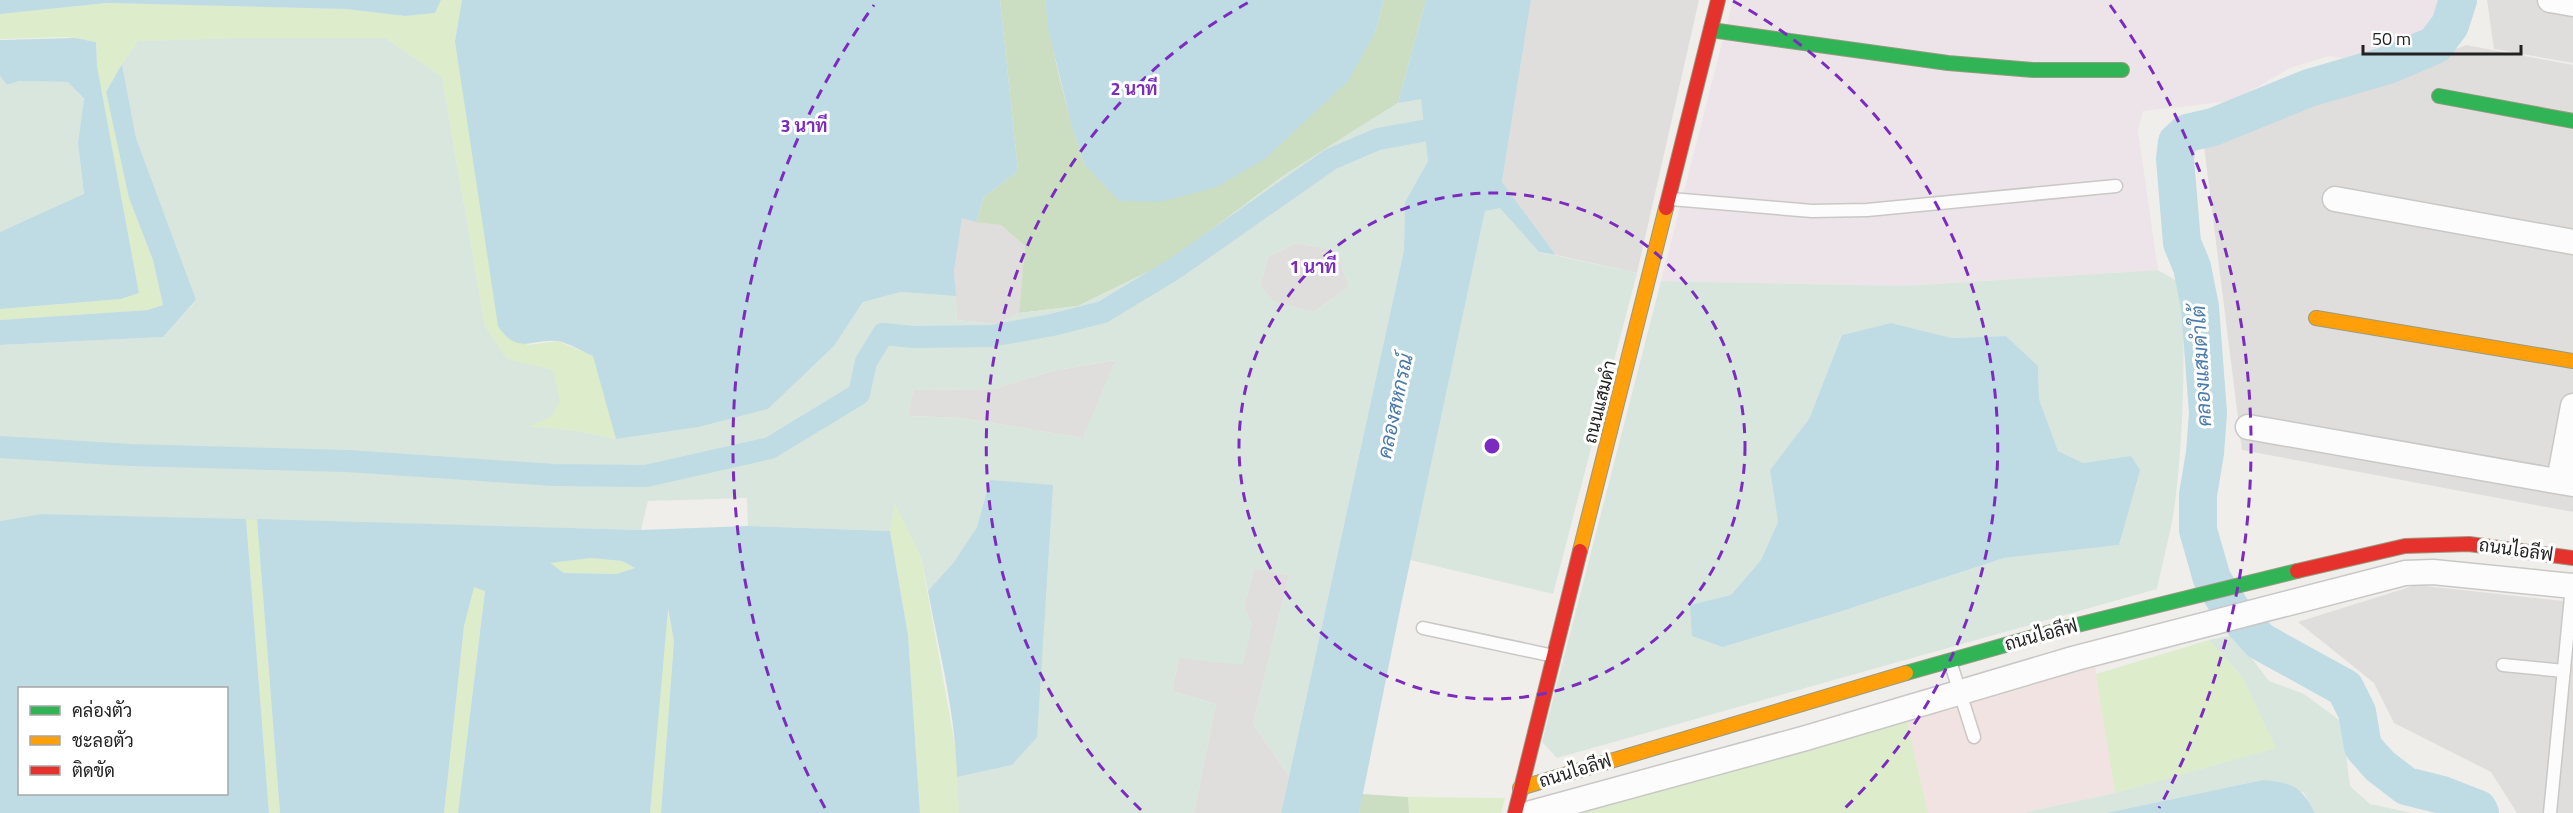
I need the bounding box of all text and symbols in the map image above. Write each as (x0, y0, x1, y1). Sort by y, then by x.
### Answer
scale bar (2363, 18, 2520, 56)
text: 50 m (2372, 25, 2411, 52)
text: 2 นาที (1110, 75, 1158, 102)
text: 3 นาที (780, 112, 828, 139)
text: 1 นาที (1289, 253, 1337, 280)
water label: คลองแสมดำใต้ (2182, 301, 2219, 427)
water label: คลองสหกรณ์ (1368, 348, 1421, 461)
street label: ถนนแสมดำ (1576, 358, 1623, 446)
centre of rings (1482, 436, 1502, 456)
street label: ถนนไอลีฟ (2477, 531, 2555, 568)
street label: ถนนไอลีฟ (2001, 612, 2080, 657)
legend (18, 687, 228, 795)
text: คล่องตัว (72, 697, 132, 724)
text: ชะลอตัว (72, 727, 134, 754)
street label: ถนนไอลีฟ (1535, 747, 1614, 794)
text: ติดขัด (72, 757, 115, 784)

